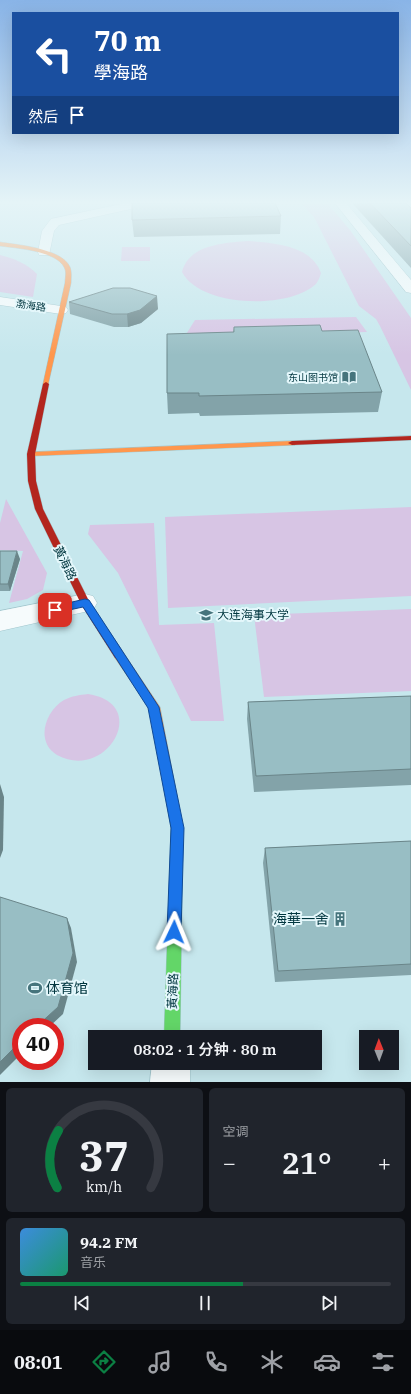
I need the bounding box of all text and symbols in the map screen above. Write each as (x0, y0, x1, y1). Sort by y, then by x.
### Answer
text: 70 m (94, 22, 161, 59)
icon: left (28, 28, 80, 80)
text: 學海路 (94, 61, 148, 84)
icon: arrive (66, 104, 88, 126)
text: 然后 (28, 107, 58, 126)
street label: 渤海路 (15, 297, 47, 314)
library icon: 东山图书馆 (341, 369, 357, 385)
place label: 东山图书馆 (288, 371, 338, 384)
street label: 黃海路 (51, 543, 80, 582)
pin (38, 593, 72, 627)
icon: arrive (44, 599, 66, 621)
school or university icon: 大连海事大学 (198, 607, 214, 623)
place label: 大连海事大学 (217, 607, 289, 622)
place label: 海華一舍 (273, 910, 329, 928)
position arrow (153, 911, 195, 953)
building icon: 海華一舍 (332, 911, 348, 927)
street label: 黃海路 (164, 973, 181, 1009)
place label: 体育馆 (46, 979, 88, 997)
sports icon: 体育馆 (27, 980, 43, 996)
speed limit sign: 40 (12, 1018, 64, 1070)
north arrow (359, 1030, 399, 1070)
map controls (359, 1030, 399, 1070)
text: 08:02 · 1 分钟 · 80 m (133, 1040, 277, 1059)
text: 空调 (223, 1123, 249, 1140)
text: 37 (79, 1128, 129, 1182)
text: 21° (282, 1143, 332, 1182)
text: − (223, 1148, 236, 1177)
text: + (378, 1148, 391, 1177)
text: km/h (86, 1177, 122, 1196)
text: 94.2 FM (80, 1233, 138, 1252)
text: 音乐 (80, 1254, 106, 1271)
icon: previous (71, 1292, 93, 1314)
icon: pause (194, 1292, 216, 1314)
icon: next (318, 1292, 340, 1314)
icon: directions (90, 1348, 118, 1376)
icon: music (146, 1348, 174, 1376)
icon: phone (202, 1348, 230, 1376)
icon: climate (258, 1348, 286, 1376)
icon: car (313, 1348, 341, 1376)
icon: filters (369, 1348, 397, 1376)
text: 08:01 (14, 1351, 63, 1374)

